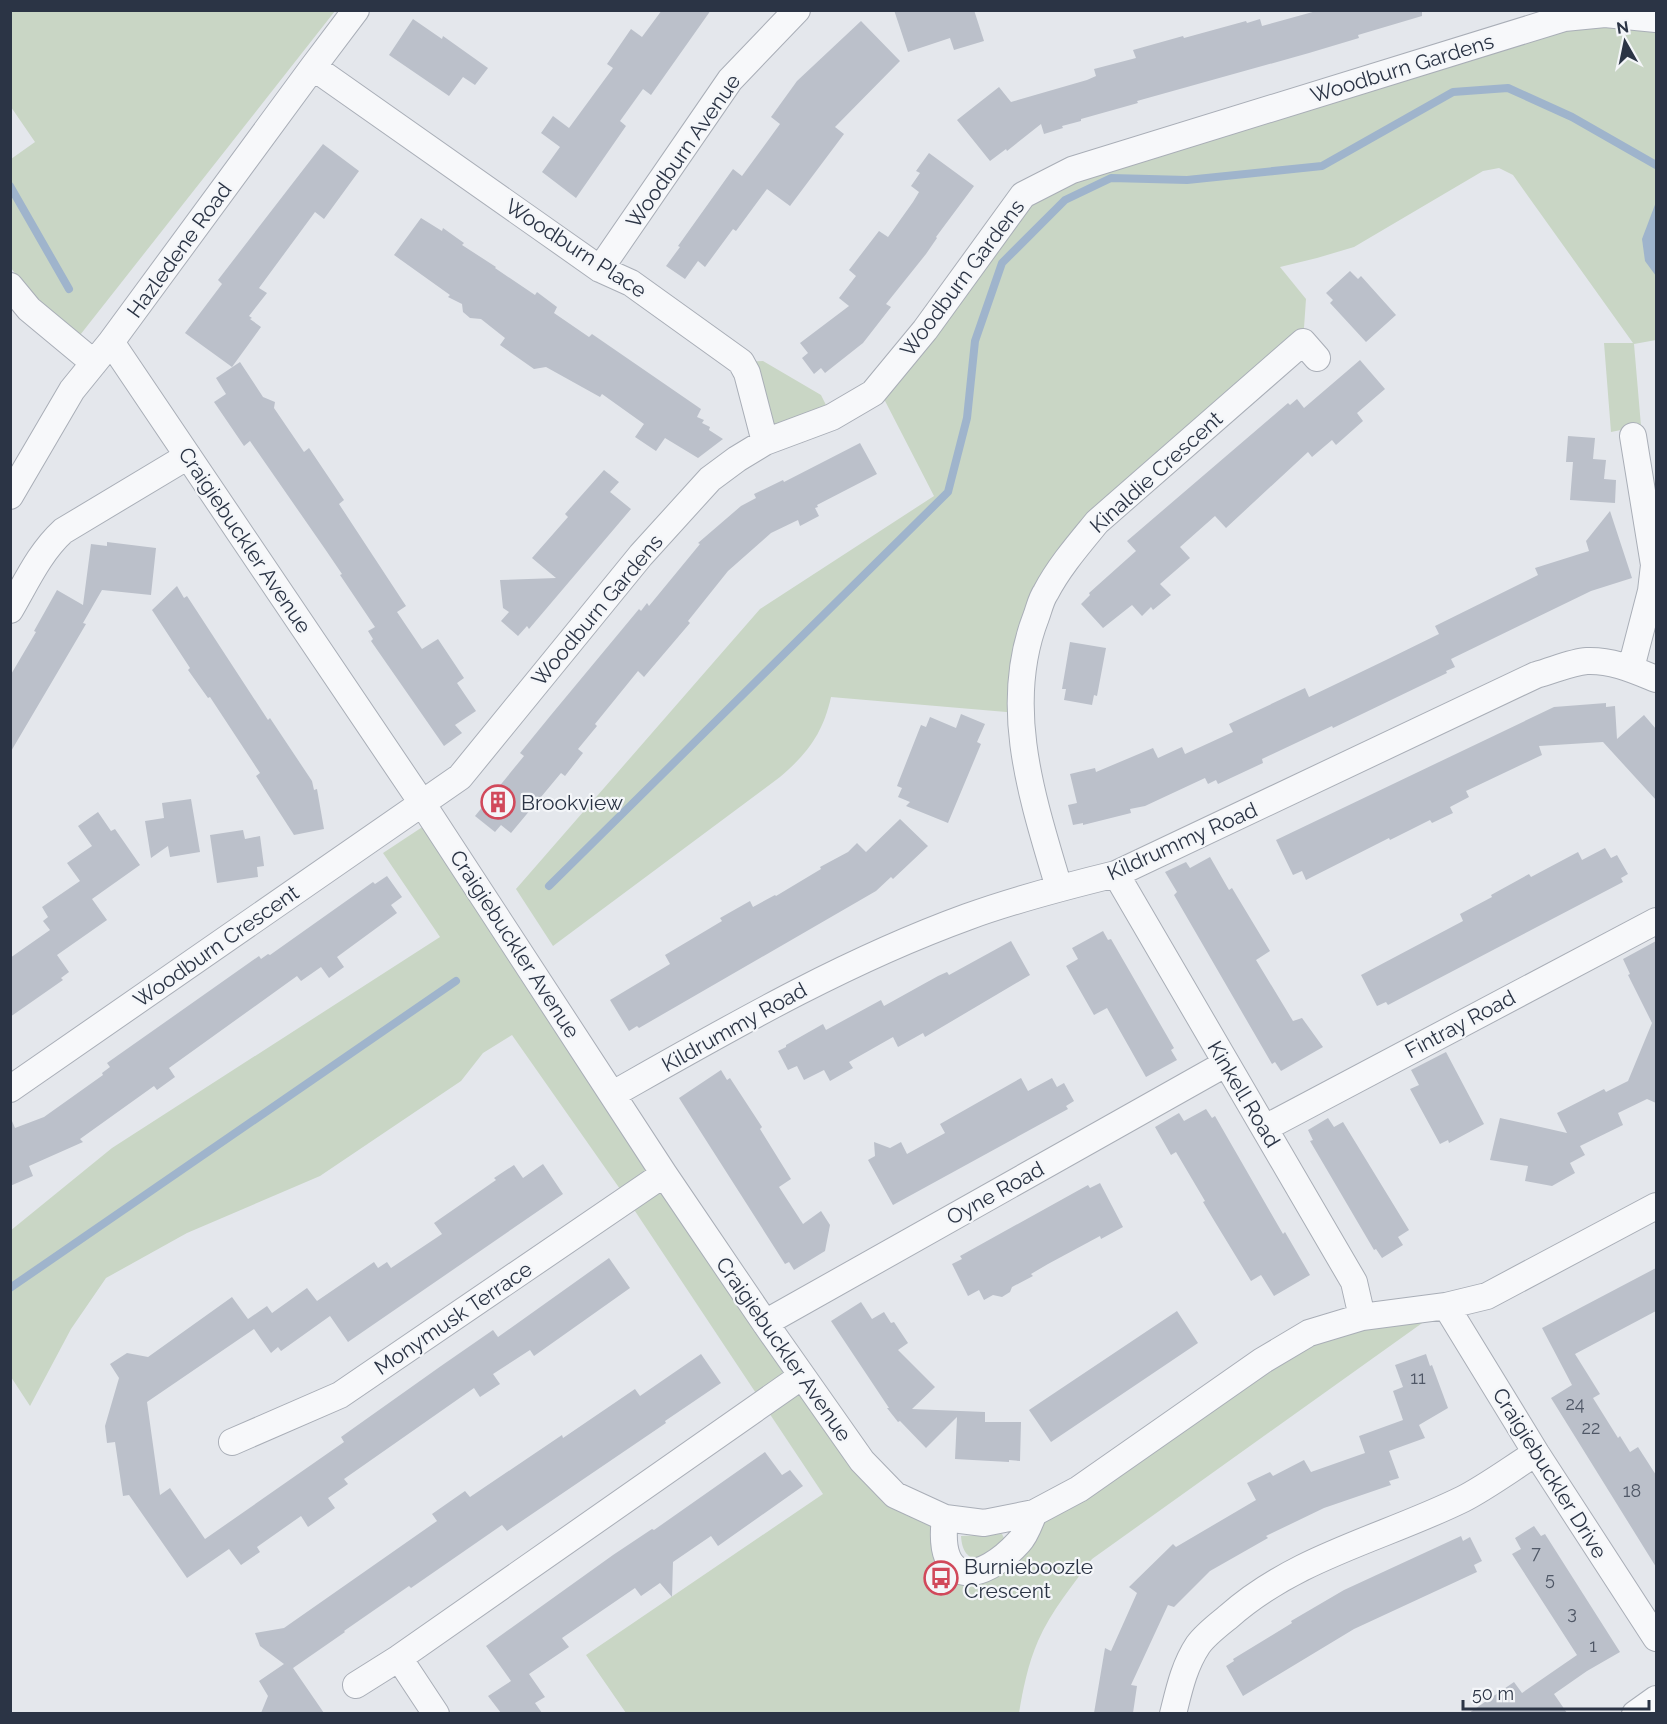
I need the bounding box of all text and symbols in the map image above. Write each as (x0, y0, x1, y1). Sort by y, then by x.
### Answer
north arrow (1595, 12, 1655, 72)
text: N (1615, 17, 1630, 38)
street label: Woodburn Gardens (1307, 28, 1497, 108)
street label: Woodburn Avenue (621, 69, 745, 233)
street label: Hazledene Road (122, 178, 236, 322)
street label: Woodburn Place (501, 193, 651, 303)
street label: Woodburn Gardens (895, 194, 1029, 362)
street label: Kinaldie Crescent (1085, 406, 1227, 538)
street label: Craigiebuckler Avenue (173, 442, 317, 638)
street label: Woodburn Gardens (526, 529, 668, 691)
building icon: Brookview (480, 784, 516, 820)
place label: Brookview (521, 790, 623, 815)
street label: Kildrummy Road (1103, 797, 1261, 885)
street label: Craigiebuckler Avenue (445, 845, 585, 1043)
street label: Woodburn Crescent (129, 880, 303, 1012)
street label: Kildrummy Road (657, 977, 811, 1077)
street label: Fintray Road (1401, 985, 1519, 1063)
street label: Kinkell Road (1202, 1036, 1286, 1152)
street label: Oyne Road (942, 1156, 1048, 1230)
street label: Craigiebuckler Avenue (711, 1252, 857, 1446)
street label: Monymusk Terrace (369, 1256, 537, 1380)
house number: 11 (1410, 1367, 1426, 1388)
street label: Craigiebuckler Drive (1487, 1383, 1613, 1563)
house number: 24 (1565, 1393, 1585, 1414)
house number: 22 (1582, 1417, 1600, 1438)
house number: 18 (1623, 1480, 1641, 1501)
house number: 7 (1531, 1542, 1541, 1563)
place label: Burnieboozle Crescent (964, 1554, 1093, 1603)
bus stop icon: Burnieboozle Crescent (923, 1560, 959, 1596)
house number: 5 (1545, 1568, 1555, 1589)
house number: 3 (1567, 1602, 1577, 1623)
house number: 1 (1589, 1635, 1597, 1656)
scale bar (1463, 1673, 1649, 1711)
text: 50 m (1472, 1683, 1514, 1704)

